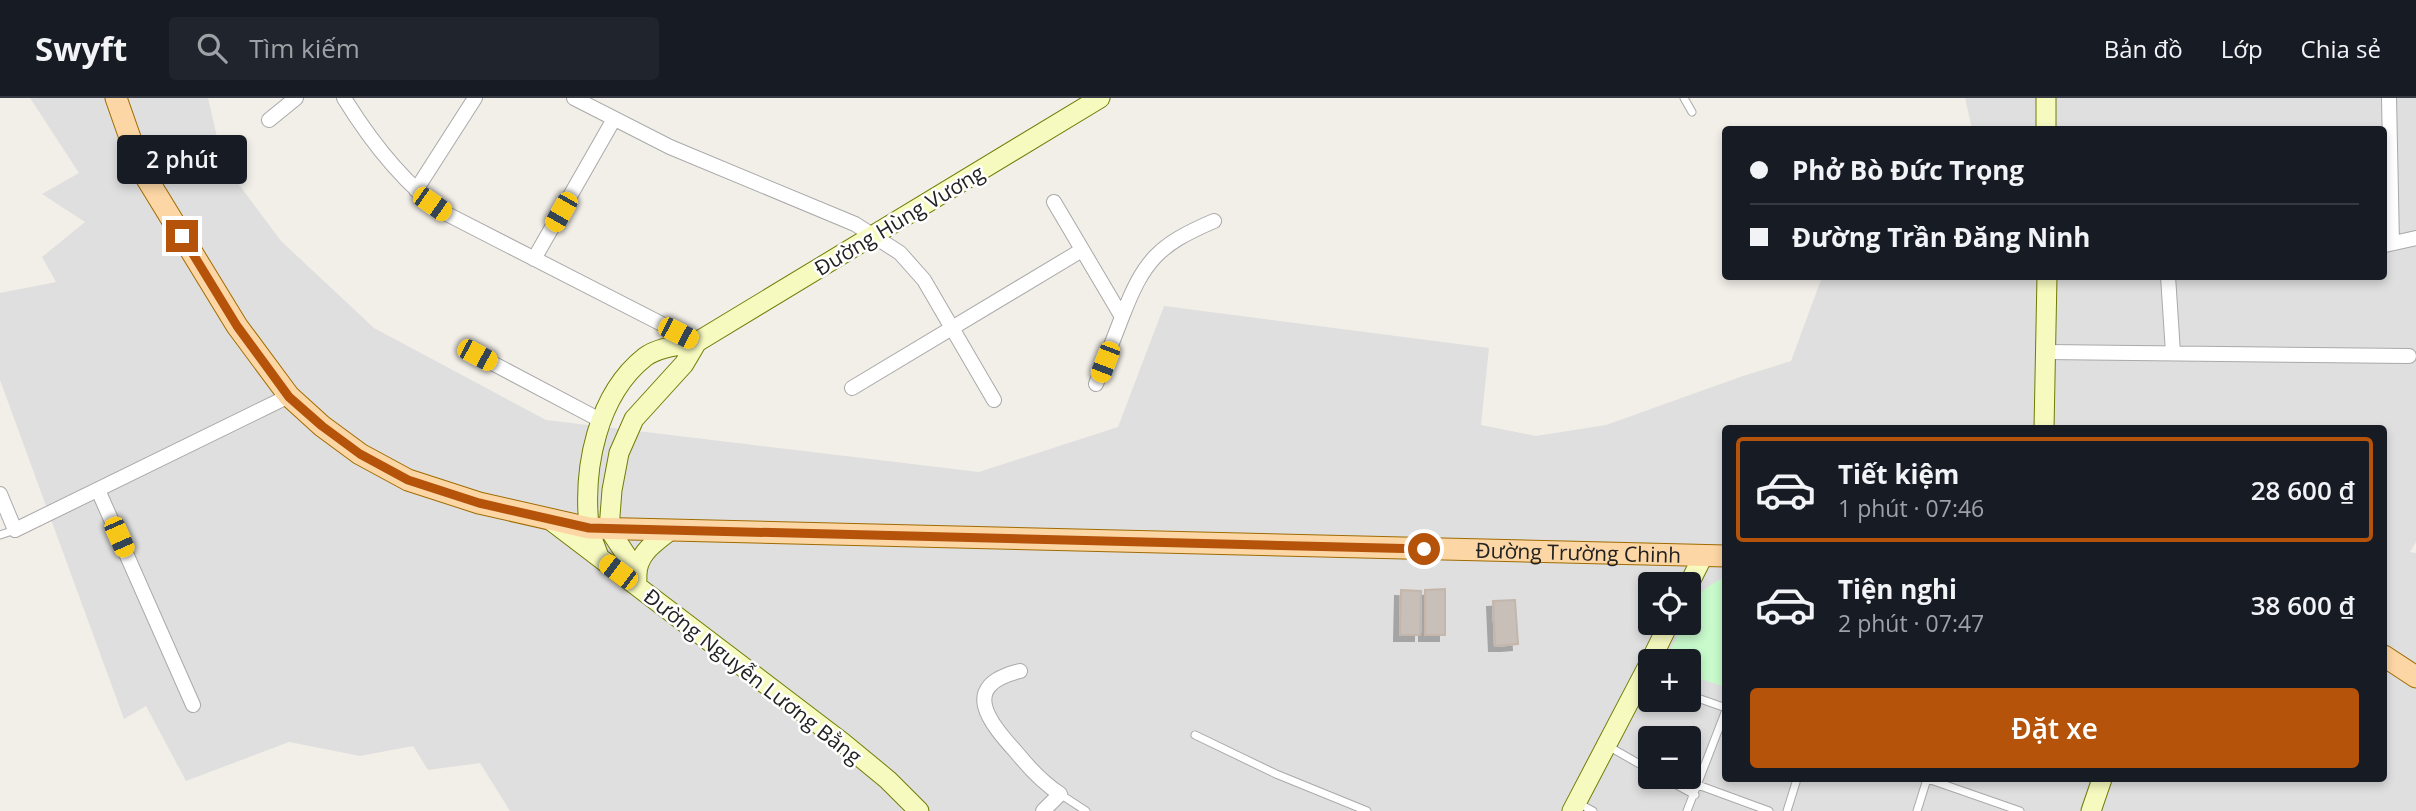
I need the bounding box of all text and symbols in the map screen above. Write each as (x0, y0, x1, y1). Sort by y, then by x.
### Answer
search box (169, 17, 659, 80)
text: Swyft (35, 26, 127, 71)
icon: search (193, 29, 231, 67)
text: Tìm kiếm (249, 30, 360, 66)
text: Bản đồ (2104, 32, 2183, 65)
text: Lớp (2221, 32, 2263, 65)
text: Chia sẻ (2301, 32, 2381, 65)
callout: 2 phút (117, 135, 247, 184)
text: 2 phút (146, 143, 218, 175)
text: Phở Bò Đức Trọng (1792, 152, 2024, 188)
street label: Đường Hùng Vương (809, 158, 989, 282)
car (409, 183, 456, 225)
car (542, 189, 581, 235)
text: Đường Trần Đăng Ninh (1792, 219, 2090, 255)
route end (166, 220, 198, 252)
car (655, 314, 702, 352)
car (454, 336, 501, 374)
car (1088, 339, 1123, 385)
text: Tiết kiệm (1838, 456, 1959, 492)
icon: car (1754, 458, 1817, 521)
text: 28 600 ₫ (2251, 472, 2355, 508)
text: 1 phút · 07:46 (1838, 492, 1984, 524)
car (101, 514, 138, 560)
route start (1408, 533, 1440, 565)
street label: Đường Trường Chinh (1475, 536, 1682, 569)
car (595, 551, 642, 593)
text: Tiện nghi (1838, 571, 1957, 607)
map controls (1638, 572, 1701, 789)
button: locate (1638, 572, 1701, 635)
icon: car (1754, 573, 1817, 636)
street label: Đường Nguyễn Lương Bằng (638, 582, 868, 770)
text: 38 600 ₫ (2251, 587, 2355, 623)
text: 2 phút · 07:47 (1838, 607, 1984, 639)
button: + (1638, 649, 1701, 712)
button: Đặt xe (1750, 688, 2359, 768)
button: − (1638, 726, 1701, 789)

